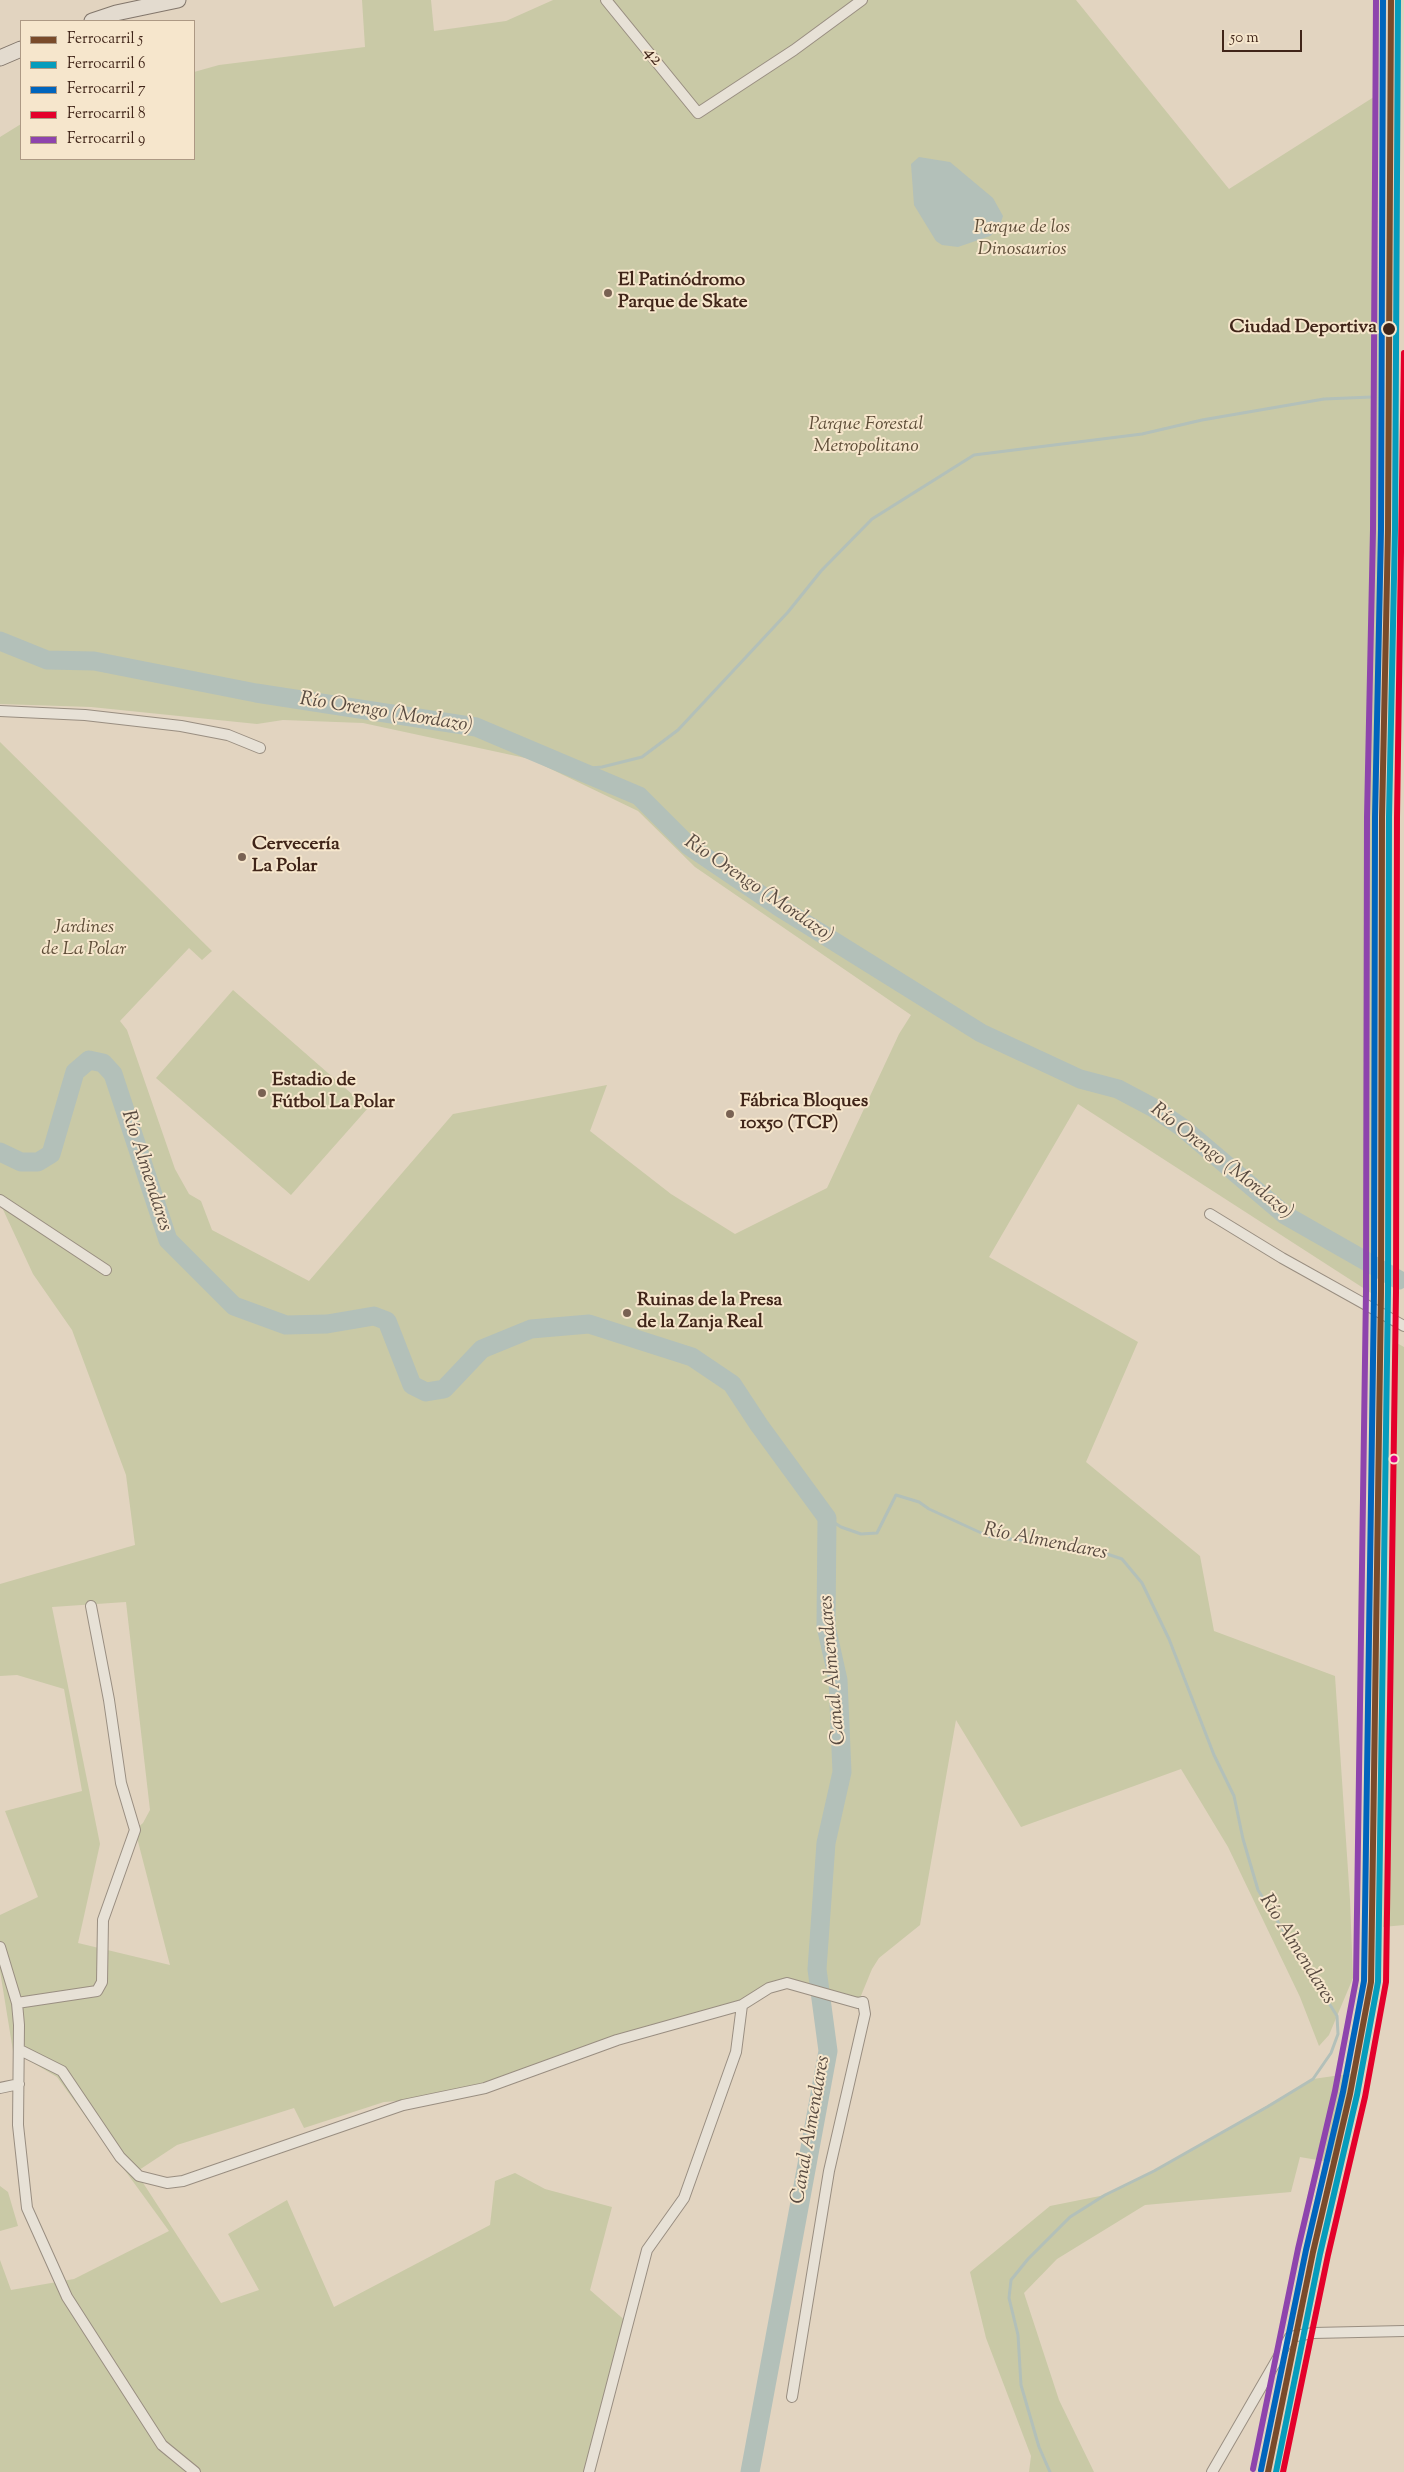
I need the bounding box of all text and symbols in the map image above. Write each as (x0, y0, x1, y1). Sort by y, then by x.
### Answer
legend (20, 20, 195, 160)
scale bar (1224, 20, 1304, 52)
text: 50 m (1230, 28, 1259, 49)
text: Ferrocarril 5 (67, 29, 143, 50)
street label: 42 (637, 43, 667, 71)
text: Ferrocarril 6 (67, 54, 145, 75)
text: Ferrocarril 7 (67, 79, 145, 100)
text: Ferrocarril 8 (67, 104, 145, 125)
text: Ferrocarril 9 (67, 129, 145, 150)
park label: Parque de los Dinosaurios (974, 218, 1070, 262)
place label: El Patinódromo Parque de Skate (618, 271, 748, 315)
marker: El Patinódromo Parque de Skate (602, 287, 614, 299)
place label: Ciudad Deportiva (1229, 318, 1377, 340)
marker: Ciudad Deportiva (1381, 321, 1397, 337)
park label: Parque Forestal Metropolitano (809, 415, 923, 459)
water label: Río Orengo (Mordazo) (298, 688, 474, 740)
water label: Río Orengo (Mordazo) (679, 831, 837, 949)
place label: Cervecería La Polar (252, 835, 340, 879)
marker: Cervecería La Polar (236, 851, 248, 863)
park label: Jardines de La Polar (42, 918, 126, 962)
place label: Estadio de Fútbol La Polar (272, 1071, 395, 1115)
marker: Estadio de Fútbol La Polar (256, 1087, 268, 1099)
place label: Fábrica Bloques 10x50 (TCP) (740, 1092, 868, 1136)
water label: Río Orengo (Mordazo) (1145, 1099, 1297, 1225)
water label: Río Almendares (114, 1108, 176, 1234)
marker: Fábrica Bloques 10x50 (TCP) (724, 1108, 736, 1120)
place label: Ruinas de la Presa de la Zanja Real (637, 1291, 782, 1335)
marker: Ruinas de la Presa de la Zanja Real (621, 1307, 633, 1319)
unlabelled marker (1389, 1454, 1399, 1464)
water label: Río Almendares (981, 1519, 1109, 1567)
water label: Canal Almendares (816, 1594, 852, 1746)
water label: Río Almendares (1253, 1890, 1339, 2010)
water label: Canal Almendares (787, 2054, 837, 2206)

